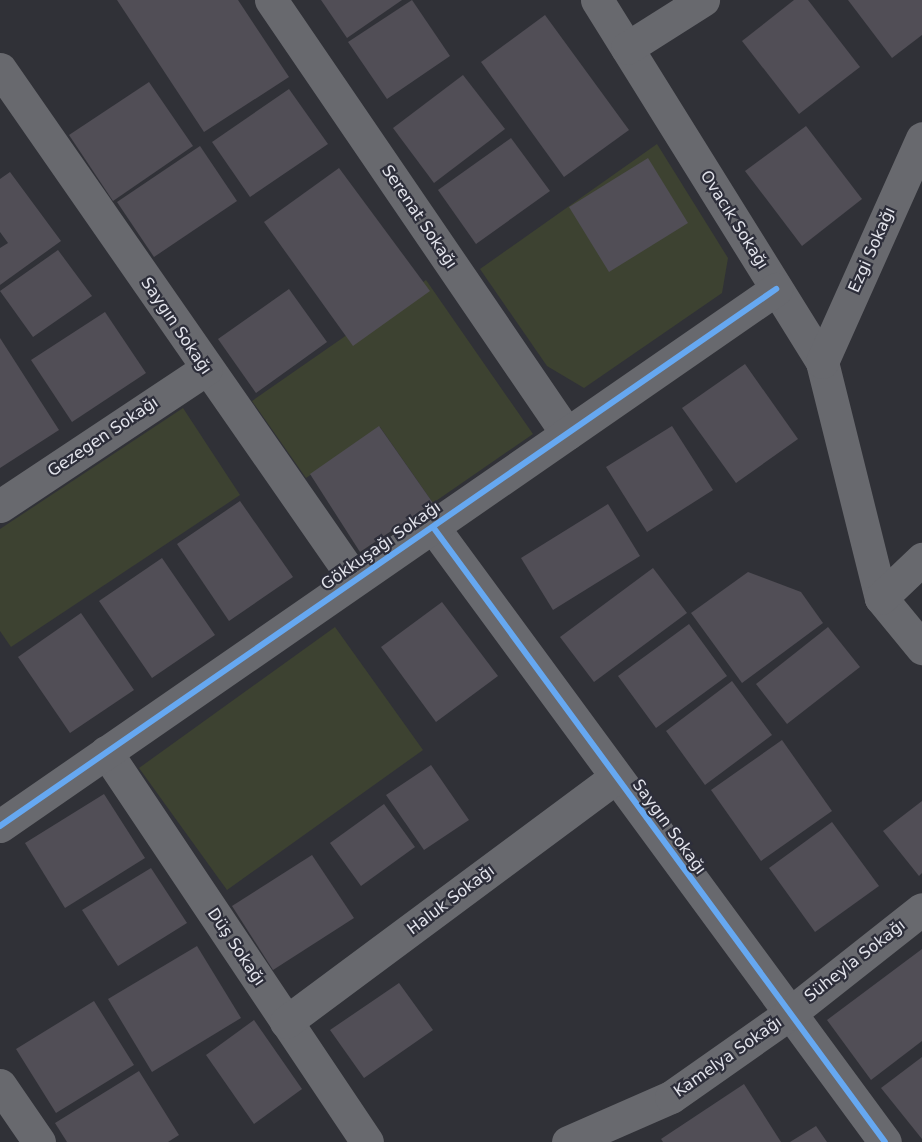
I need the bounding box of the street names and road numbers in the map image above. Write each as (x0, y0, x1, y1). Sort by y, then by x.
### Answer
street label: Serenat Sokağı (377, 162, 461, 272)
street label: Ovacık Sokağı (696, 167, 772, 273)
street label: Ezgi Sokağı (845, 204, 899, 296)
street label: Saygın Sokağı (137, 274, 215, 378)
street label: Gezegen Sokağı (44, 393, 162, 481)
street label: Gökkuşağı Sokağı (318, 498, 444, 594)
street label: Saygın Sokağı (628, 776, 710, 878)
street label: Haluk Sokağı (404, 861, 498, 939)
street label: Düş Sokağı (203, 905, 269, 989)
street label: Süheyla Sokağı (801, 916, 909, 1006)
street label: Kamelya Sokağı (670, 1013, 786, 1101)

